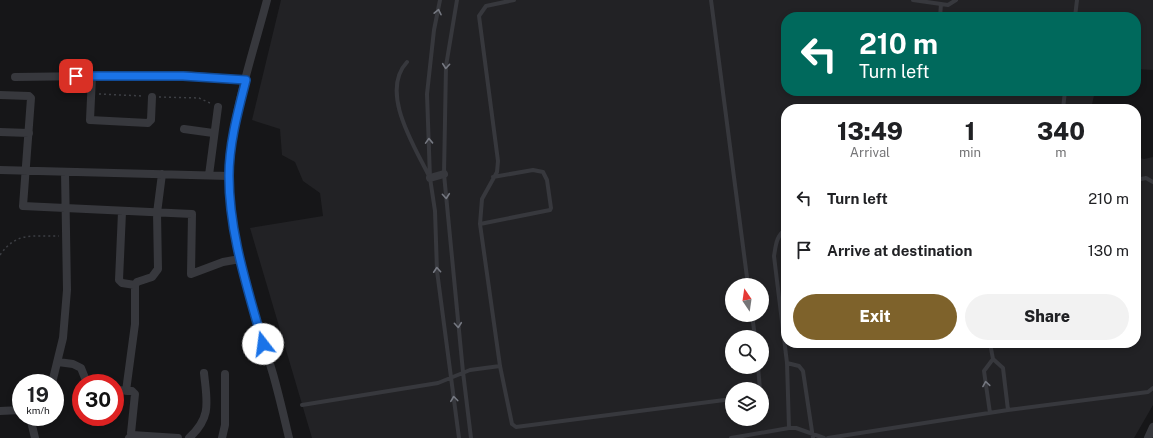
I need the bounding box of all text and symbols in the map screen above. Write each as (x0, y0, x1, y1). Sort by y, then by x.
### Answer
one-way arrow (433, 8, 441, 15)
text: 210 m (859, 27, 938, 60)
icon: left (793, 28, 845, 80)
pin (59, 59, 93, 93)
text: Turn left (859, 61, 929, 82)
one-way arrow (442, 63, 451, 69)
icon: arrive (65, 65, 87, 87)
text: 13:49 (837, 117, 903, 145)
text: 1 (965, 117, 975, 145)
text: 340 (1037, 117, 1085, 145)
one-way arrow (425, 138, 433, 144)
text: Arrival (850, 145, 890, 160)
text: min (959, 145, 981, 160)
text: m (1055, 145, 1067, 160)
icon: left (793, 187, 815, 209)
text: Turn left (827, 190, 888, 207)
text: 210 m (1088, 190, 1129, 207)
one-way arrow (442, 193, 451, 199)
icon: arrive (793, 239, 815, 261)
text: Arrive at destination (827, 242, 972, 259)
text: 130 m (1088, 242, 1129, 259)
one-way arrow (433, 267, 442, 273)
north arrow (725, 278, 769, 322)
map controls (725, 278, 769, 426)
button: Exit (793, 294, 957, 340)
button: Share (965, 294, 1129, 340)
one-way arrow (454, 322, 463, 328)
position arrow (242, 323, 284, 365)
button: search (725, 330, 769, 374)
speed limit sign: 30 (72, 374, 124, 426)
one-way arrow (982, 381, 991, 387)
button: layers (725, 382, 769, 426)
text: 19 (27, 383, 49, 407)
one-way arrow (450, 396, 459, 402)
text: km/h (26, 404, 50, 416)

